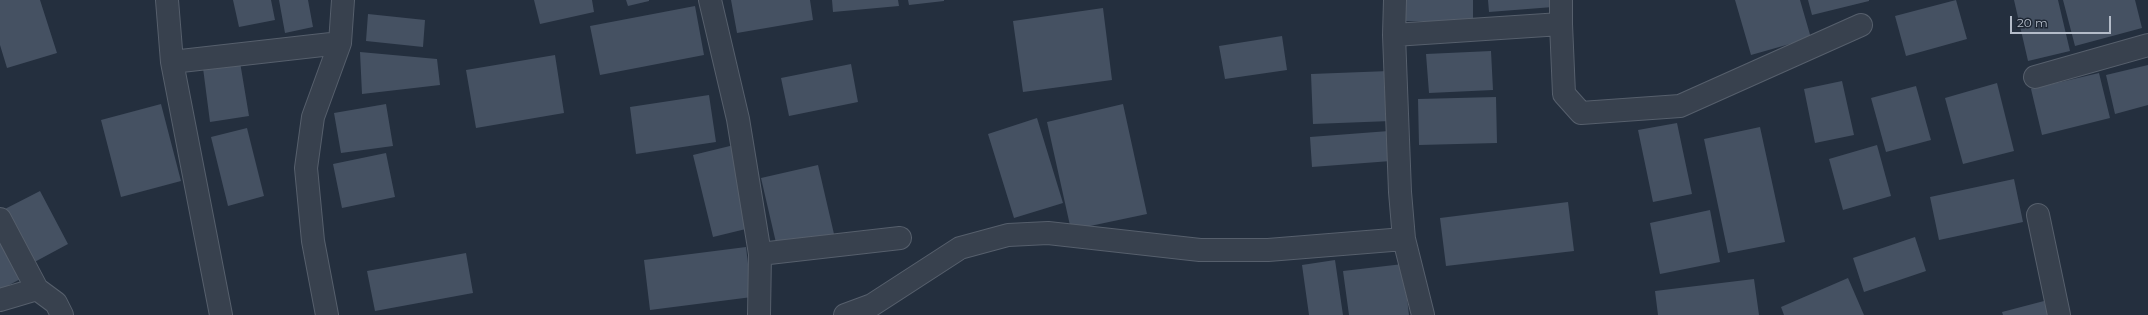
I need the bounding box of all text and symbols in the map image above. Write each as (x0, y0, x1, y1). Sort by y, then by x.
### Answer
scale bar (2012, 8, 2113, 34)
text: 20 m (2017, 15, 2048, 30)

